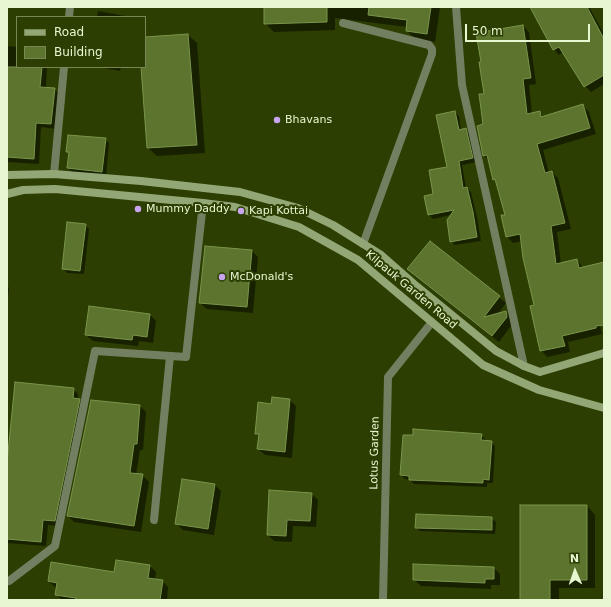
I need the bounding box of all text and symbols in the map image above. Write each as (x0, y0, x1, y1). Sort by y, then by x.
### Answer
legend (16, 16, 146, 68)
scale bar (467, 16, 592, 42)
text: 50 m (472, 24, 503, 38)
text: Road (54, 25, 84, 39)
text: Building (54, 45, 103, 59)
place label: Bhavans (285, 113, 332, 127)
marker: Bhavans (272, 115, 282, 125)
place label: Mummy Daddy (146, 202, 230, 216)
marker: Mummy Daddy (133, 204, 143, 214)
place label: Kapi Kottai (249, 204, 308, 218)
marker: Kapi Kottai (236, 206, 246, 216)
street label: Kilpauk Garden Road (363, 248, 459, 332)
place label: McDonald's (230, 270, 293, 284)
marker: McDonald's (217, 272, 227, 282)
street label: Lotus Garden (368, 416, 382, 490)
north arrow (555, 551, 595, 591)
text: N (570, 552, 579, 565)

